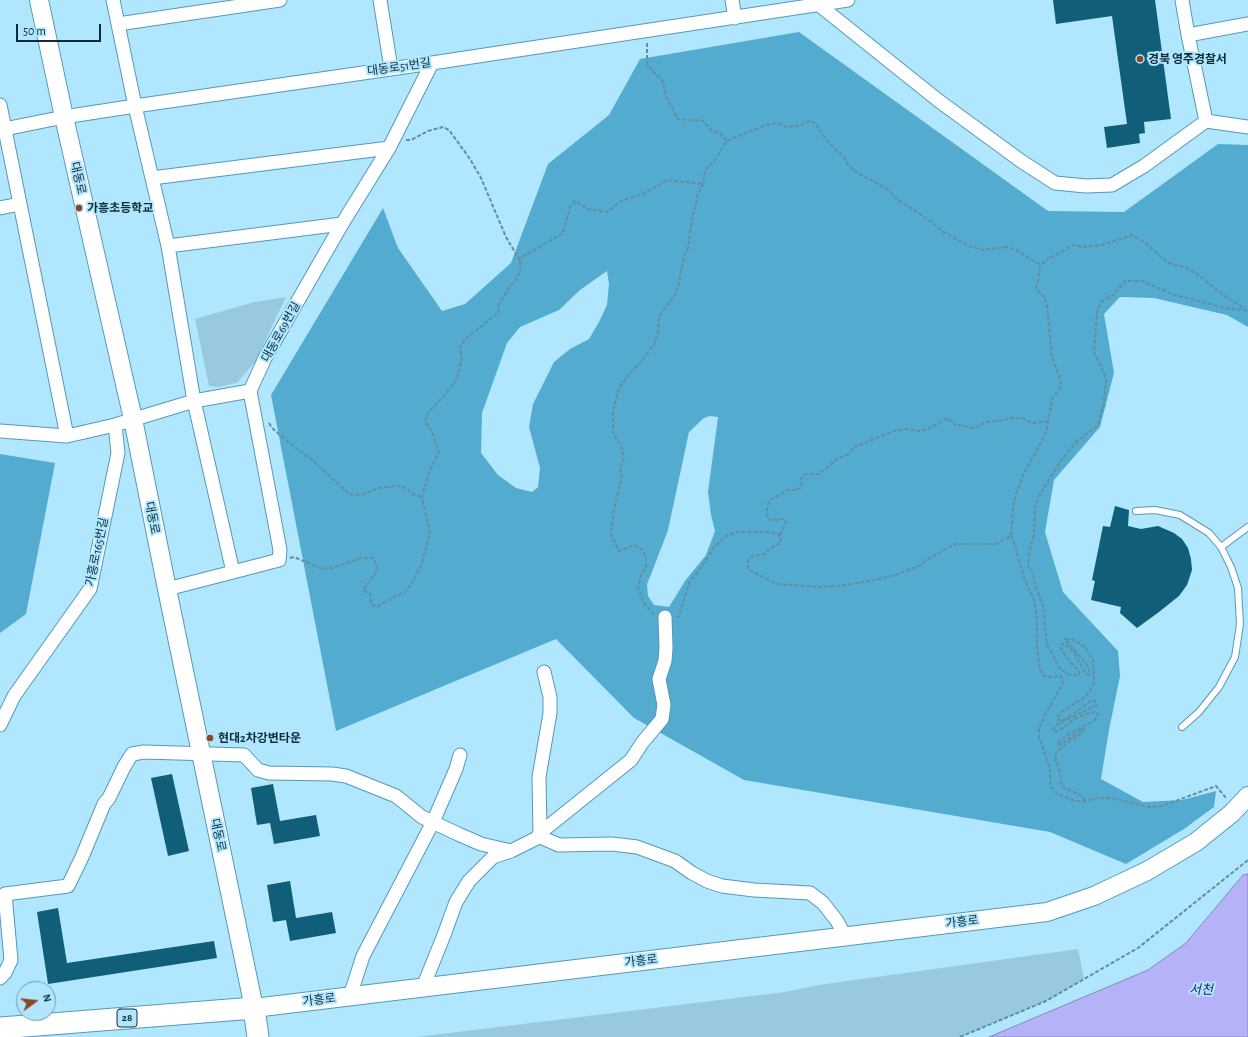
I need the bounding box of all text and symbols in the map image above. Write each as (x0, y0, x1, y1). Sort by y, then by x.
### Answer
scale bar (18, 16, 103, 42)
text: 50 m (23, 25, 46, 37)
place label: 경북 영주경찰서 (1148, 52, 1227, 66)
marker: 경북 영주경찰서 (1135, 54, 1145, 64)
street label: 대동로51번길 (366, 55, 432, 79)
street label: 대동로 (67, 160, 89, 196)
place label: 가흥초등학교 (87, 201, 153, 215)
marker: 가흥초등학교 (74, 203, 84, 213)
street label: 대동로69번길 (259, 299, 303, 365)
street label: 대동로 (142, 500, 162, 536)
street label: 가흥로165번길 (83, 516, 111, 588)
place label: 현대2차강변타운 (218, 731, 301, 745)
marker: 현대2차강변타운 (205, 733, 215, 743)
street label: 대동로 (208, 817, 228, 853)
street label: 가흥로 (945, 913, 979, 931)
street label: 가흥로 (624, 952, 658, 970)
north arrow (16, 981, 56, 1021)
water label: 서천 (1189, 982, 1213, 998)
street label: 가흥로 (302, 991, 336, 1009)
text: N (41, 993, 53, 1003)
road number: 28 (117, 1009, 137, 1027)

